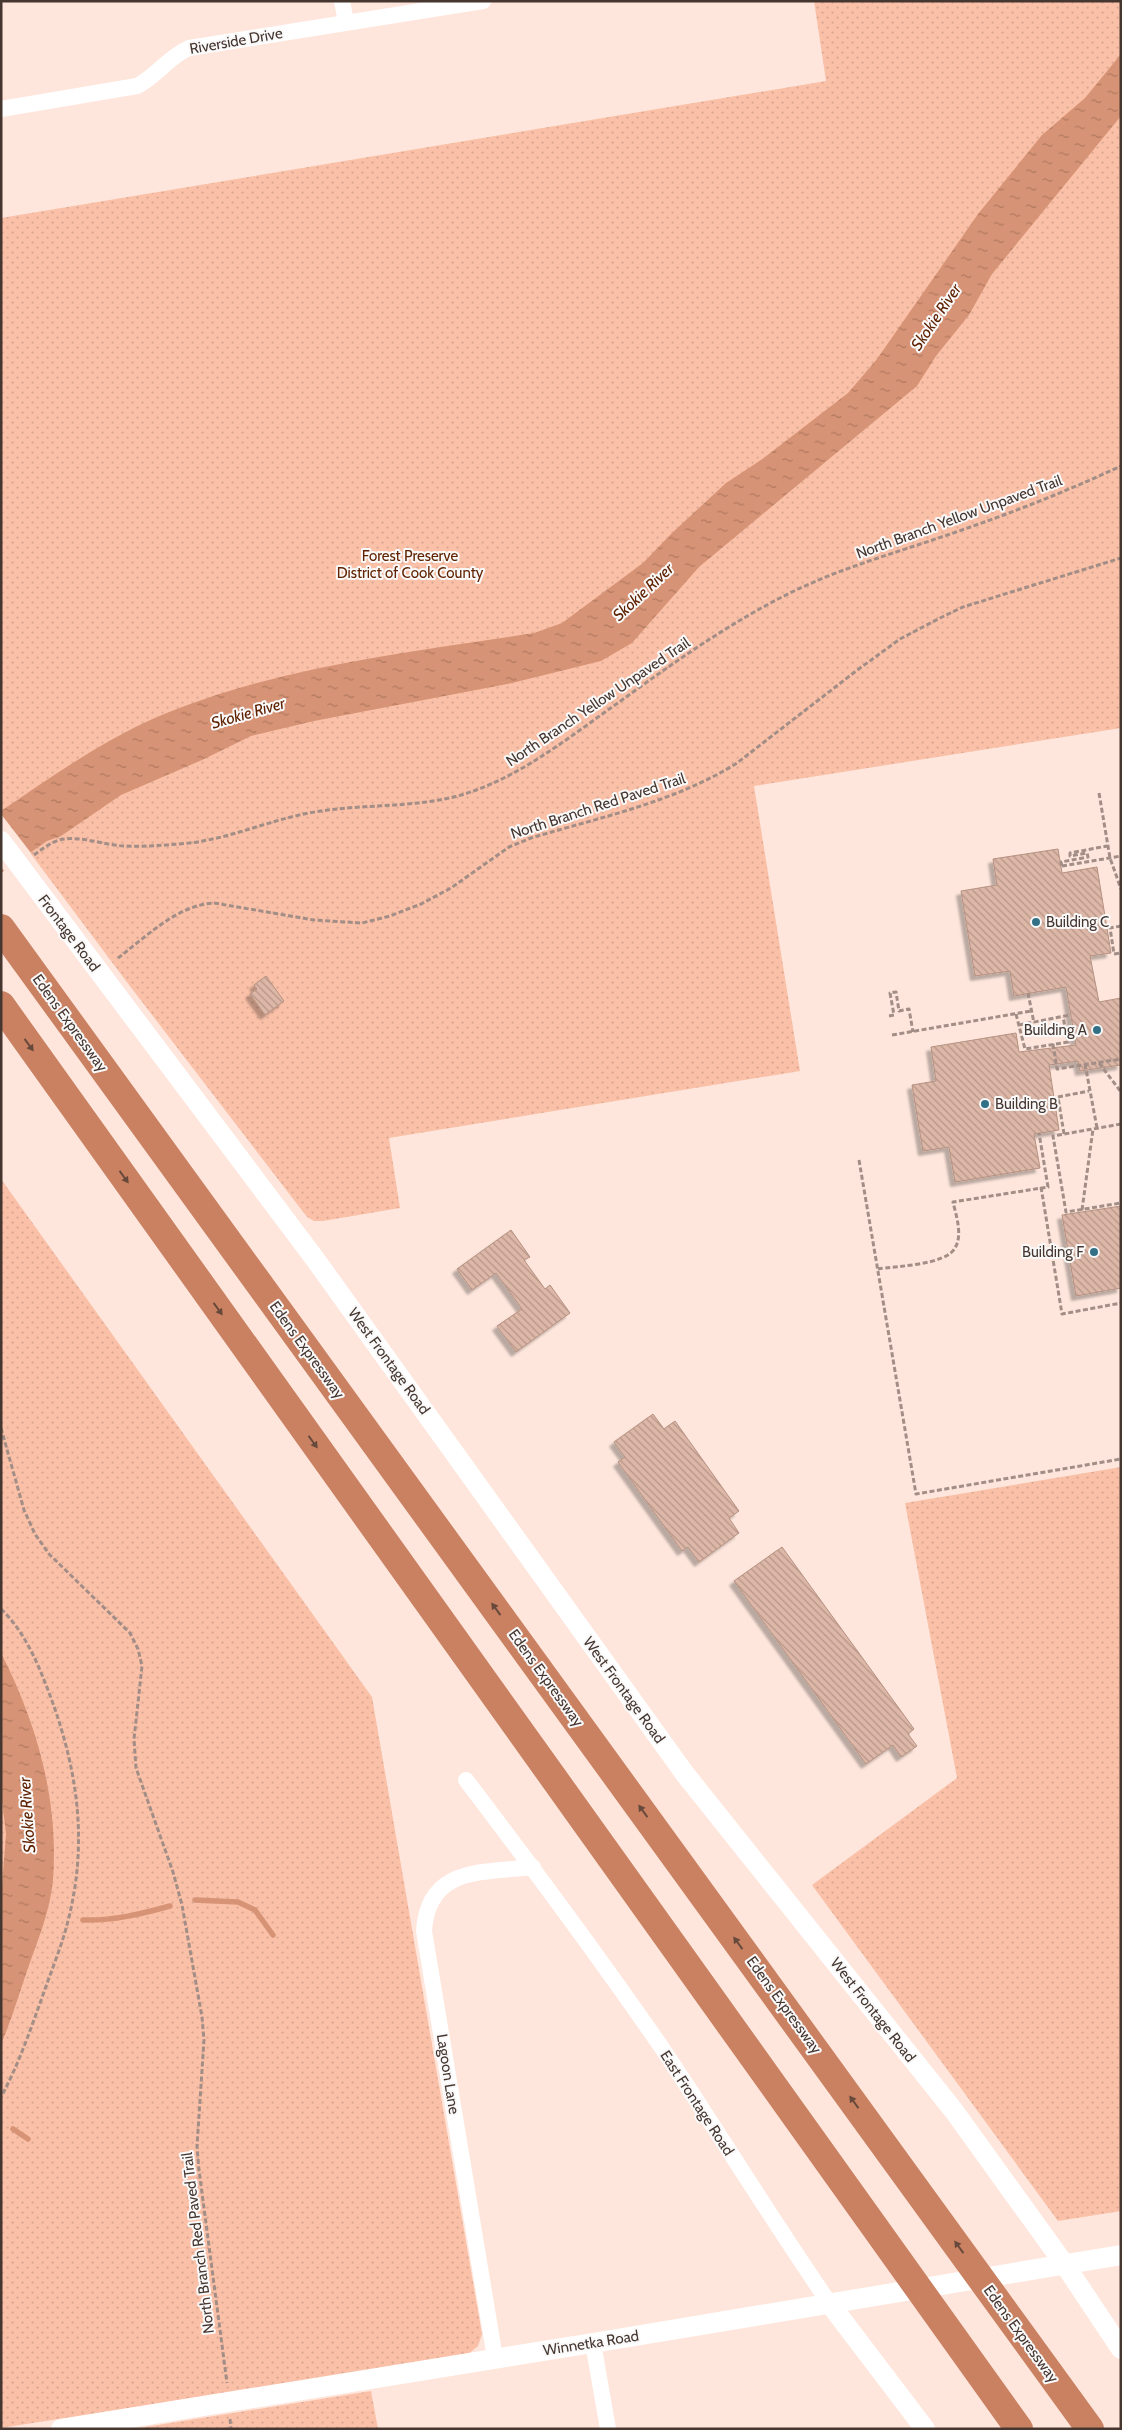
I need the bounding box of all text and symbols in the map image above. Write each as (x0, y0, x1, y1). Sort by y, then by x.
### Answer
street label: Riverside Drive (188, 24, 284, 58)
water label: Skokie River (907, 279, 966, 354)
street label: North Branch Yellow Unpaved Trail (854, 471, 1065, 563)
park label: Forest Preserve District of Cook County (337, 547, 484, 582)
water label: Skokie River (609, 558, 678, 625)
street label: North Branch Yellow Unpaved Trail (503, 633, 694, 770)
water label: Skokie River (209, 693, 288, 733)
street label: North Branch Red Paved Trail (508, 769, 688, 843)
street label: Frontage Road (34, 891, 104, 975)
place label: Building C (1046, 913, 1109, 931)
marker: Building C (1030, 916, 1042, 928)
street label: Edens Expressway (29, 971, 112, 1075)
place label: Building A (1024, 1021, 1088, 1039)
marker: Building A (1091, 1024, 1103, 1036)
one-way arrow (24, 1038, 34, 1052)
place label: Building B (995, 1095, 1058, 1113)
marker: Building B (979, 1098, 991, 1110)
one-way arrow (119, 1170, 129, 1184)
place label: Building F (1022, 1243, 1084, 1261)
marker: Building F (1088, 1246, 1100, 1258)
street label: Edens Expressway (266, 1298, 349, 1402)
one-way arrow (213, 1303, 223, 1316)
street label: West Frontage Road (344, 1304, 434, 1418)
one-way arrow (308, 1435, 318, 1449)
one-way arrow (490, 1603, 501, 1616)
street label: Edens Expressway (505, 1626, 588, 1730)
street label: West Frontage Road (579, 1633, 669, 1747)
water label: Skokie River (15, 1775, 39, 1853)
one-way arrow (638, 1804, 648, 1818)
one-way arrow (733, 1936, 743, 1950)
street label: Edens Expressway (743, 1953, 826, 2057)
street label: West Frontage Road (827, 1954, 919, 2066)
street label: Lagoon Lane (433, 2032, 463, 2116)
street label: East Frontage Road (656, 2047, 738, 2159)
one-way arrow (849, 2096, 860, 2109)
street label: North Branch Red Paved Trail (178, 2151, 218, 2335)
one-way arrow (954, 2240, 964, 2254)
street label: Edens Expressway (980, 2282, 1063, 2386)
street label: Winnetka Road (542, 2327, 640, 2359)

